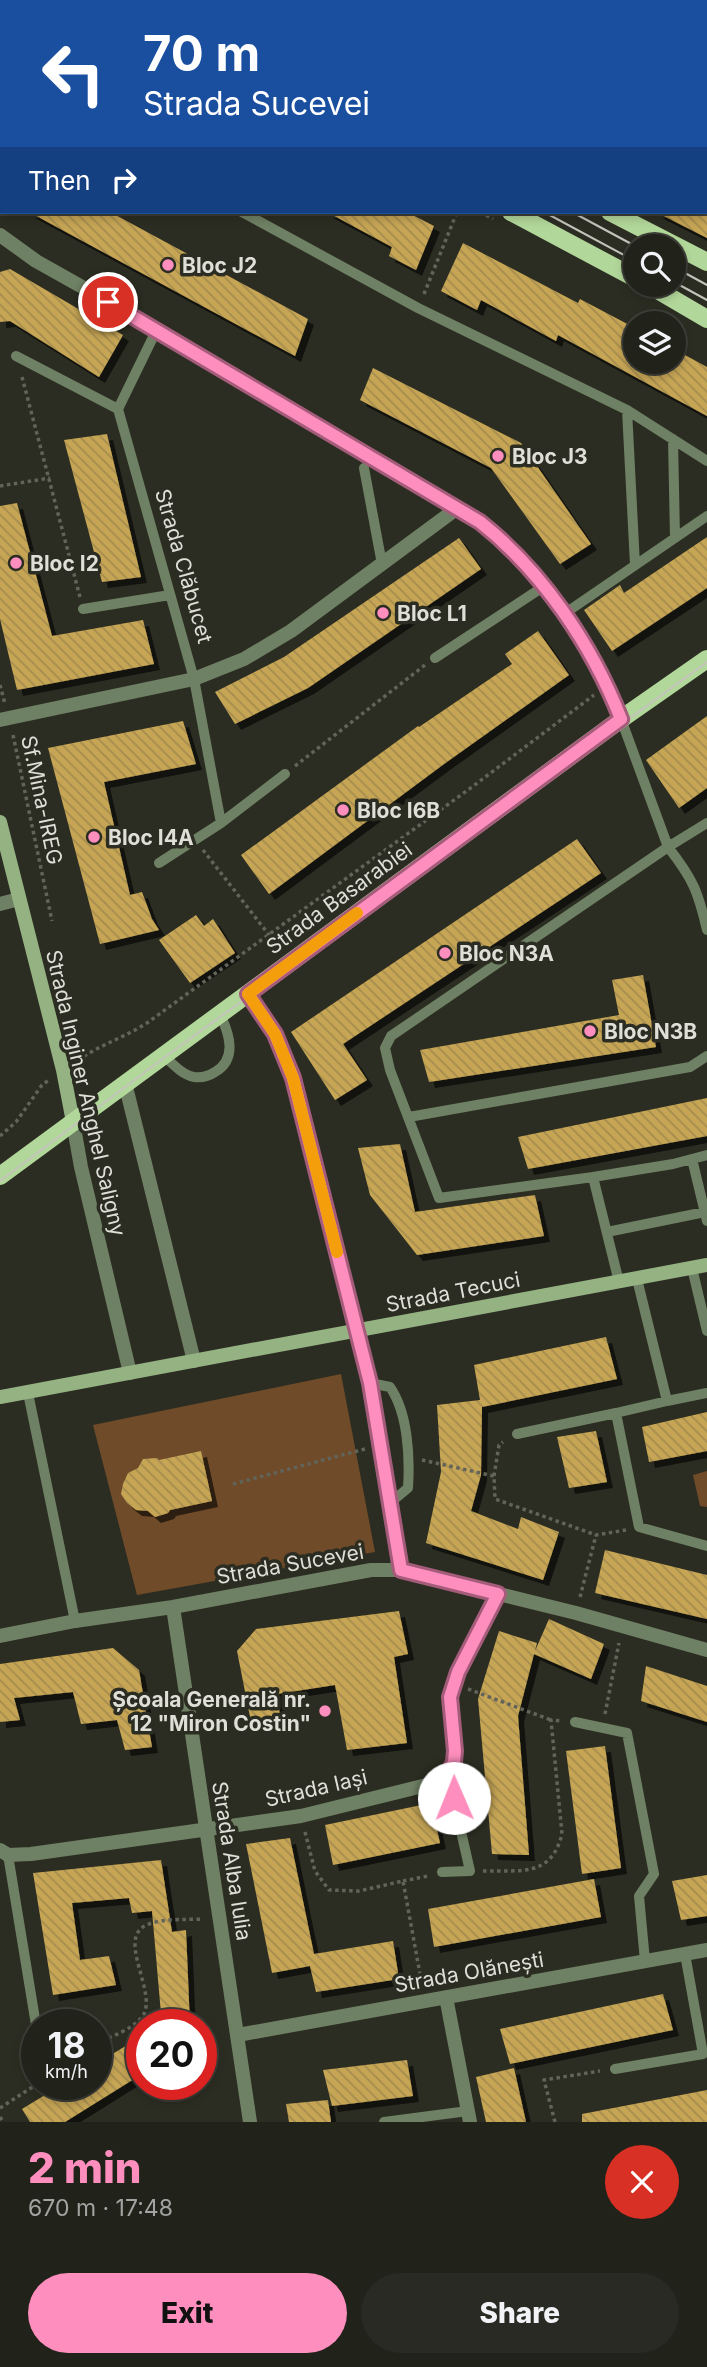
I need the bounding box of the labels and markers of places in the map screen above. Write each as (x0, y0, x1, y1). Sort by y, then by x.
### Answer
place label: Bloc J2 (182, 253, 257, 278)
marker: Bloc J2 (160, 257, 176, 273)
pin (78, 272, 138, 332)
place label: Bloc J3 (512, 444, 588, 469)
marker: Bloc J3 (490, 448, 506, 464)
place label: Bloc I2 (30, 551, 99, 576)
marker: Bloc I2 (8, 555, 24, 571)
place label: Bloc L1 (397, 601, 467, 626)
marker: Bloc L1 (375, 605, 391, 621)
place label: Bloc I6B (357, 798, 440, 823)
marker: Bloc I6B (335, 802, 351, 818)
place label: Bloc I4A (108, 825, 194, 850)
marker: Bloc I4A (86, 829, 102, 845)
place label: Bloc N3A (459, 941, 554, 966)
marker: Bloc N3A (437, 945, 453, 961)
place label: Bloc N3B (604, 1019, 697, 1044)
marker: Bloc N3B (582, 1023, 598, 1039)
place label: Școala Generală nr. 12 "Miron Costin" (112, 1687, 311, 1736)
marker: Școala Generală nr. 12 "Miron Costin" (317, 1703, 333, 1719)

